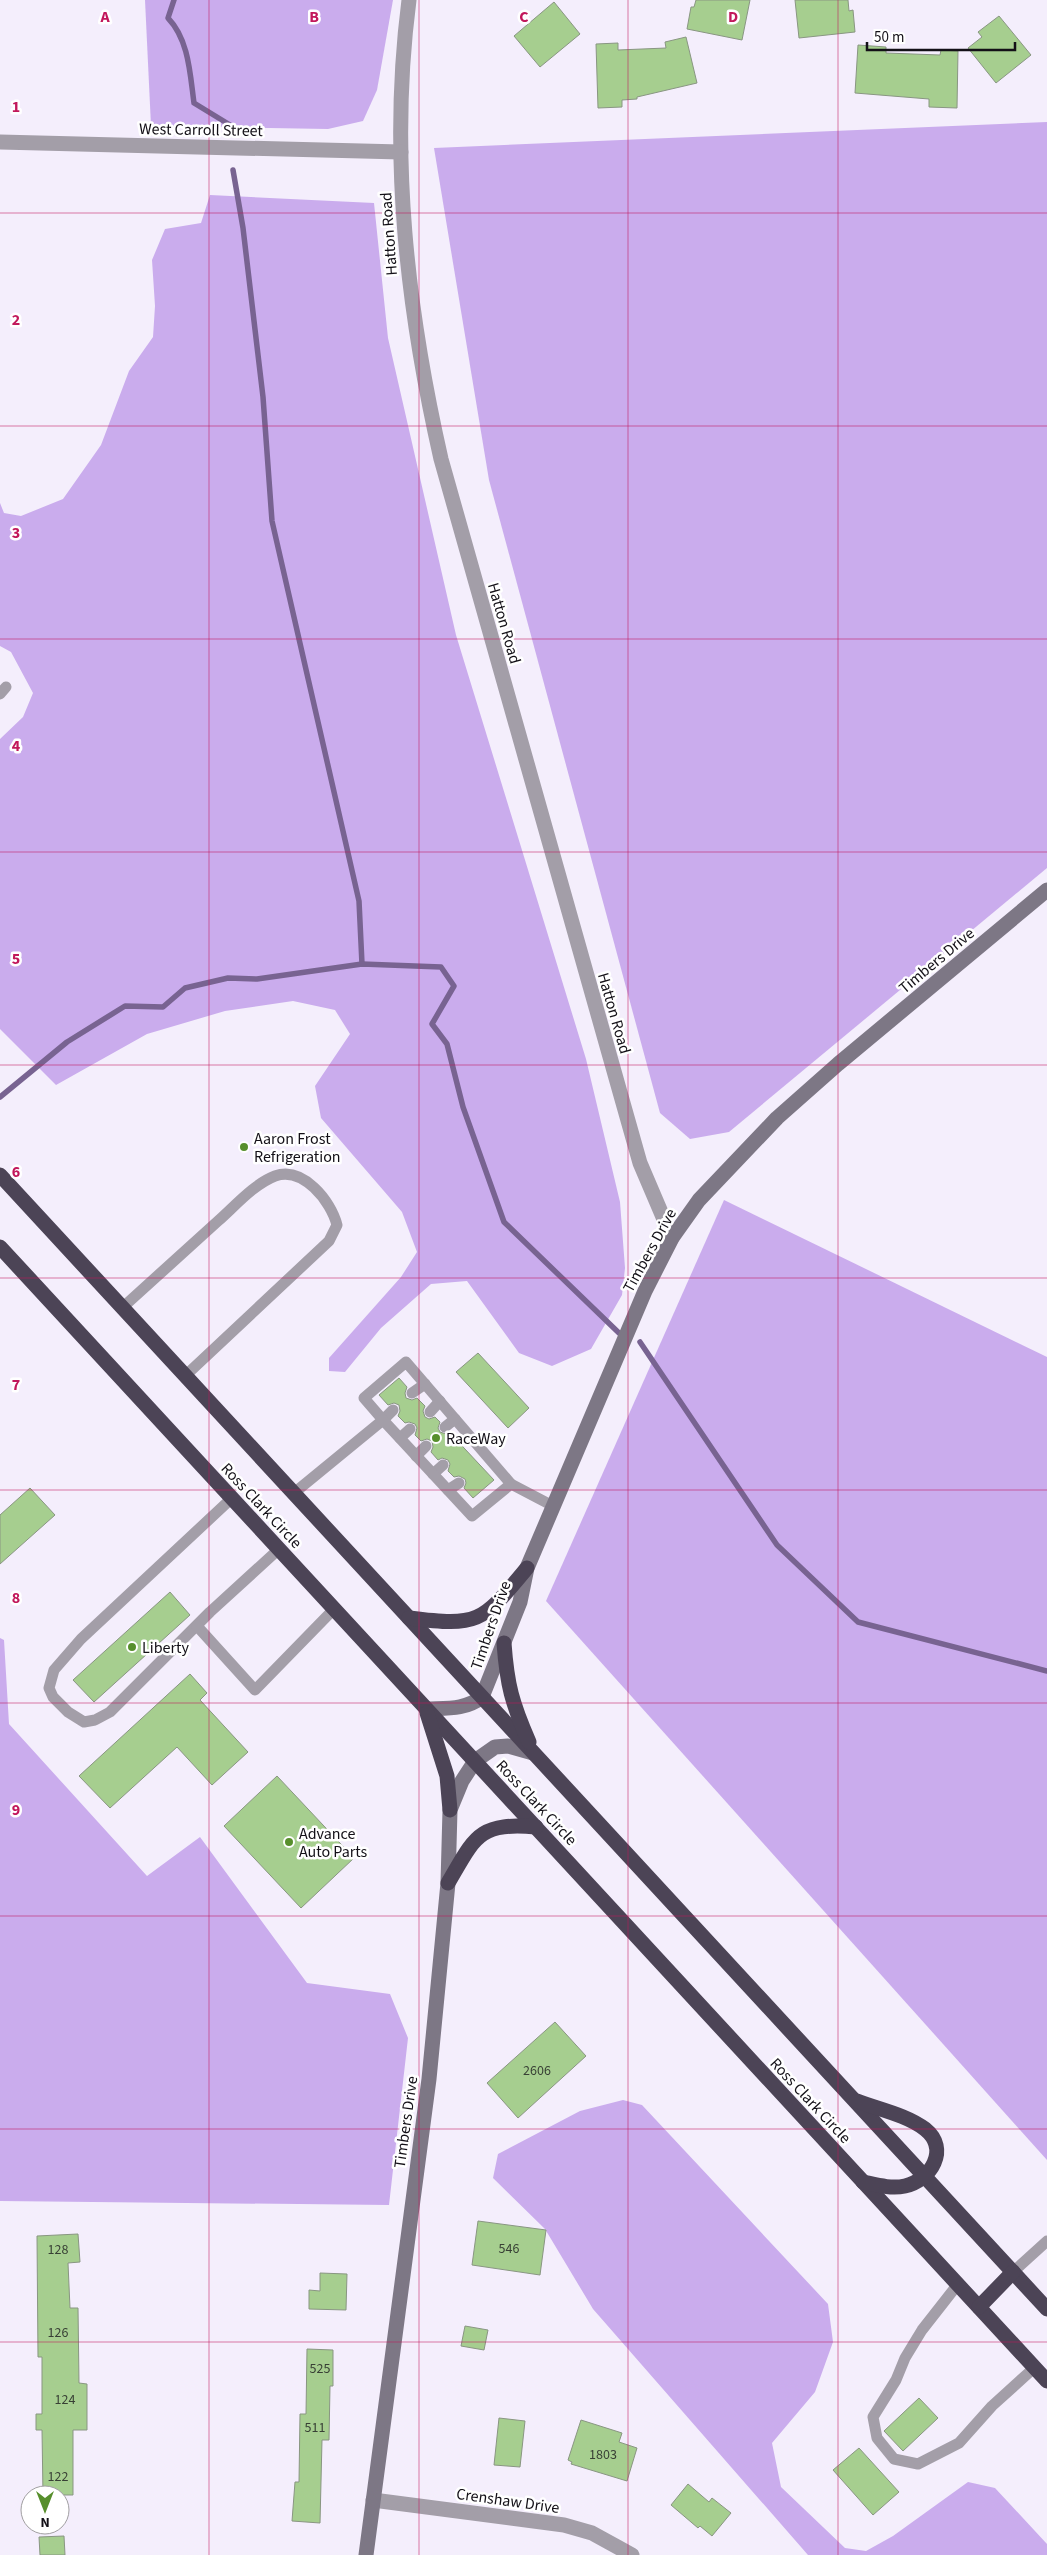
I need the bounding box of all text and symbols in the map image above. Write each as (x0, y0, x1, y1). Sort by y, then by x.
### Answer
text: A (99, 6, 110, 28)
text: B (309, 6, 319, 28)
text: C (519, 6, 529, 28)
text: D (728, 6, 738, 28)
scale bar (867, 20, 1014, 52)
text: 50 m (874, 27, 904, 48)
text: 1 (12, 96, 20, 118)
street label: West Carroll Street (139, 118, 264, 142)
street label: Hatton Road (375, 191, 403, 276)
text: 2 (12, 309, 20, 331)
text: 3 (12, 522, 20, 544)
street label: Hatton Road (482, 580, 526, 666)
text: 4 (12, 735, 21, 757)
street label: Timbers Drive (894, 923, 979, 999)
text: 5 (12, 948, 20, 970)
street label: Hatton Road (592, 970, 636, 1056)
place label: Aaron Frost Refrigeration (254, 1128, 341, 1168)
marker: Aaron Frost Refrigeration (238, 1141, 250, 1153)
text: 6 (12, 1161, 20, 1183)
street label: Timbers Drive (618, 1205, 682, 1296)
text: 7 (12, 1374, 20, 1396)
place label: RaceWay (446, 1428, 506, 1450)
marker: RaceWay (430, 1432, 442, 1444)
street label: Ross Clark Circle (216, 1458, 307, 1553)
street label: Timbers Drive (465, 1578, 516, 1673)
text: 8 (12, 1587, 20, 1609)
place label: Liberty (142, 1637, 189, 1659)
marker: Liberty (126, 1641, 138, 1653)
street label: Ross Clark Circle (491, 1755, 582, 1850)
text: 9 (12, 1799, 20, 1821)
place label: Advance Auto Parts (299, 1823, 368, 1863)
marker: Advance Auto Parts (283, 1836, 295, 1848)
street label: Ross Clark Circle (765, 2053, 856, 2148)
house number: 2606 (523, 2061, 551, 2081)
street label: Timbers Drive (389, 2075, 423, 2170)
house number: 546 (499, 2239, 519, 2259)
house number: 128 (48, 2240, 68, 2260)
house number: 126 (48, 2323, 68, 2343)
house number: 525 (310, 2359, 330, 2379)
house number: 124 (55, 2390, 75, 2410)
house number: 511 (305, 2418, 325, 2438)
house number: 1803 (589, 2445, 617, 2465)
house number: 122 (48, 2467, 68, 2487)
street label: Crenshaw Drive (455, 2483, 561, 2519)
north arrow (20, 2485, 70, 2535)
text: N (40, 2512, 50, 2532)

